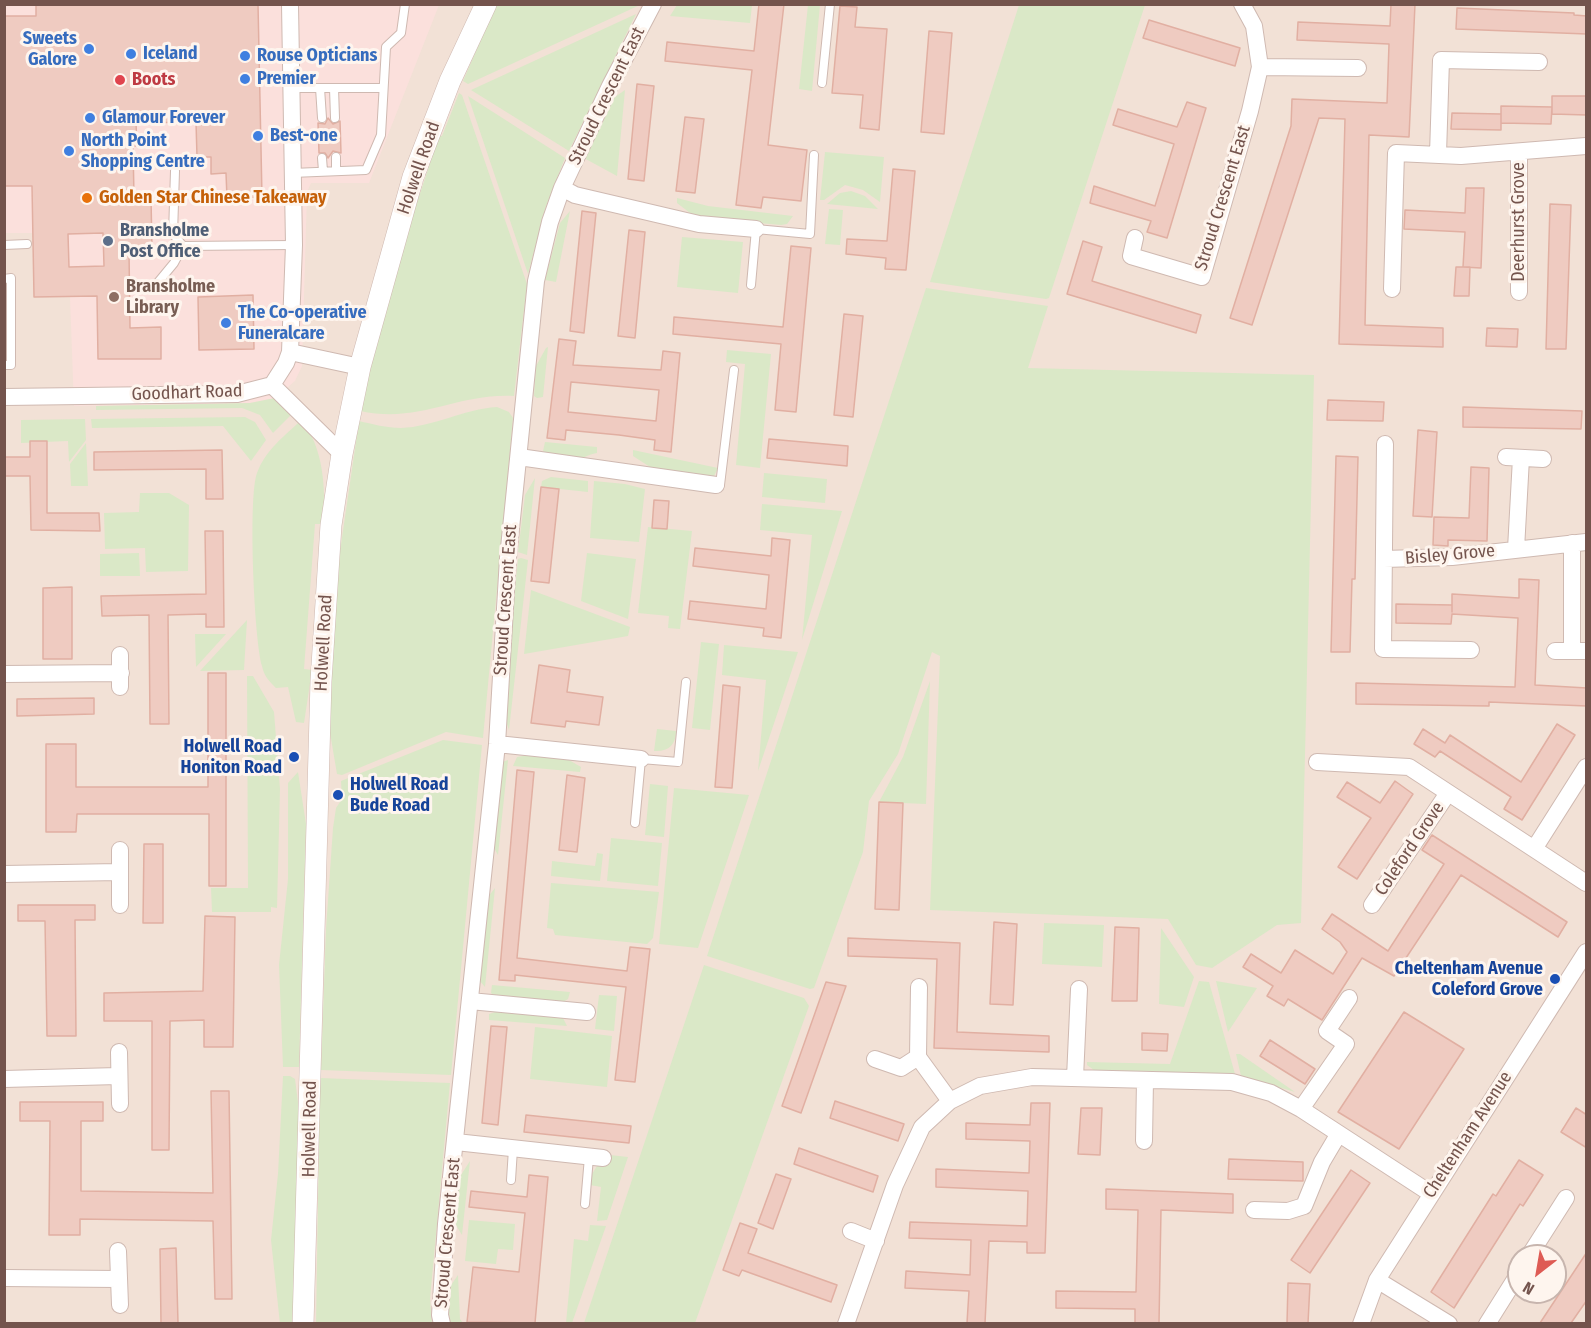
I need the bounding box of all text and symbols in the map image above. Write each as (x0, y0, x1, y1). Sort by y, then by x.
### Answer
street label: Stroud Crescent East (564, 23, 650, 169)
place label: Sweets Galore (23, 28, 77, 70)
marker: Sweets Galore (82, 42, 96, 56)
place label: Iceland (143, 43, 197, 65)
place label: Rouse Opticians (257, 45, 377, 67)
marker: Iceland (124, 47, 138, 61)
marker: Rouse Opticians (238, 49, 252, 63)
place label: Premier (257, 68, 316, 90)
place label: Boots (132, 69, 176, 91)
marker: Premier (238, 72, 252, 86)
marker: Boots (113, 73, 127, 87)
place label: Glamour Forever (102, 107, 225, 129)
marker: Glamour Forever (83, 111, 97, 125)
street label: Holwell Road (393, 119, 445, 217)
street label: Stroud Crescent East (1191, 123, 1255, 273)
place label: Best-one (270, 125, 338, 147)
marker: Best-one (251, 129, 265, 143)
place label: North Point Shopping Centre (81, 130, 205, 172)
marker: North Point Shopping Centre (62, 144, 76, 158)
street label: Deerhurst Grove (1508, 162, 1530, 282)
place label: Golden Star Chinese Takeaway (99, 187, 327, 209)
marker: Golden Star Chinese Takeaway (80, 191, 94, 205)
place label: Bransholme Post Office (120, 220, 209, 262)
marker: Bransholme Post Office (101, 234, 115, 248)
place label: Bransholme Library (126, 276, 215, 318)
marker: Bransholme Library (107, 290, 121, 304)
place label: The Co-operative Funeralcare (238, 302, 367, 344)
marker: The Co-operative Funeralcare (219, 316, 233, 330)
street label: Goodhart Road (131, 380, 243, 406)
street label: Stroud Crescent East (490, 524, 522, 676)
street label: Bisley Grove (1404, 540, 1496, 570)
street label: Holwell Road (311, 594, 337, 692)
place label: Holwell Road Honiton Road (181, 736, 282, 778)
marker: Holwell Road Honiton Road (287, 750, 301, 764)
place label: Holwell Road Bude Road (350, 774, 448, 816)
marker: Holwell Road Bude Road (331, 788, 345, 802)
street label: Coleford Grove (1371, 798, 1449, 900)
place label: Cheltenham Avenue Coleford Grove (1395, 958, 1543, 1000)
marker: Cheltenham Avenue Coleford Grove (1548, 972, 1562, 986)
street label: Cheltenham Avenue (1419, 1068, 1517, 1202)
street label: Holwell Road (298, 1080, 322, 1178)
street label: Stroud Crescent East (431, 1157, 465, 1309)
north arrow (1507, 1244, 1567, 1304)
text: N (1519, 1278, 1538, 1299)

